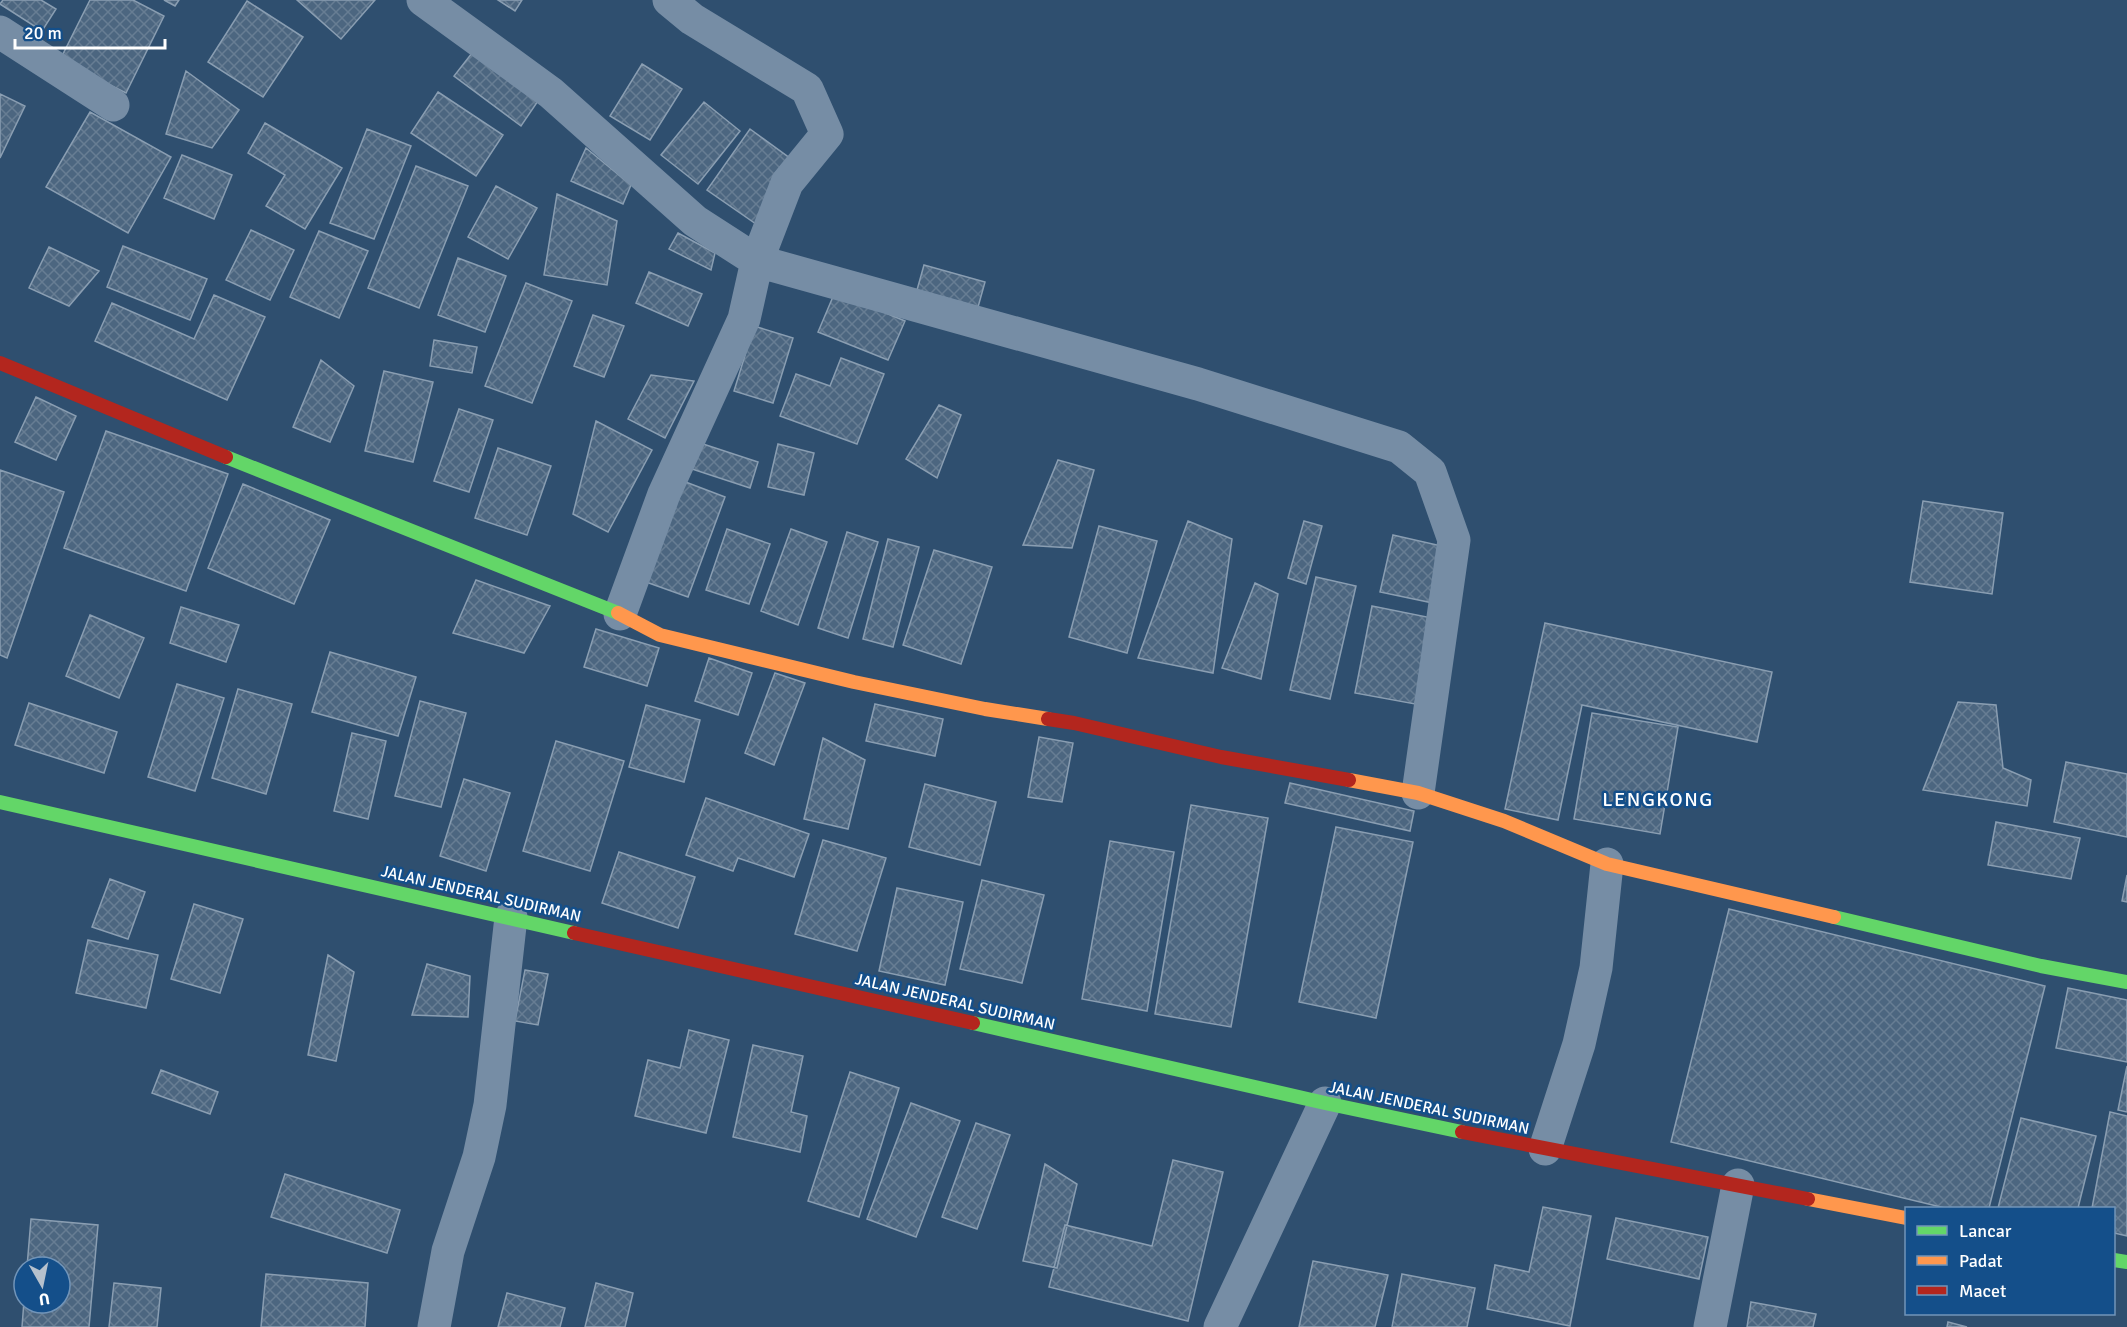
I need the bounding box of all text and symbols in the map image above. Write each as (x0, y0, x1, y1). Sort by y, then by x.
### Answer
scale bar (15, 12, 165, 50)
text: 20 m (24, 22, 62, 44)
district label: LENGKONG (1602, 787, 1714, 812)
street label: JALAN JENDERAL SUDIRMAN (379, 861, 583, 927)
street label: JALAN JENDERAL SUDIRMAN (853, 969, 1057, 1035)
street label: JALAN JENDERAL SUDIRMAN (1327, 1077, 1531, 1139)
legend (1905, 1207, 2115, 1315)
text: Lancar (1959, 1220, 2012, 1242)
text: Padat (1959, 1250, 2003, 1272)
north arrow (12, 1255, 72, 1315)
text: Macet (1959, 1280, 2006, 1302)
text: U (37, 1288, 51, 1310)

